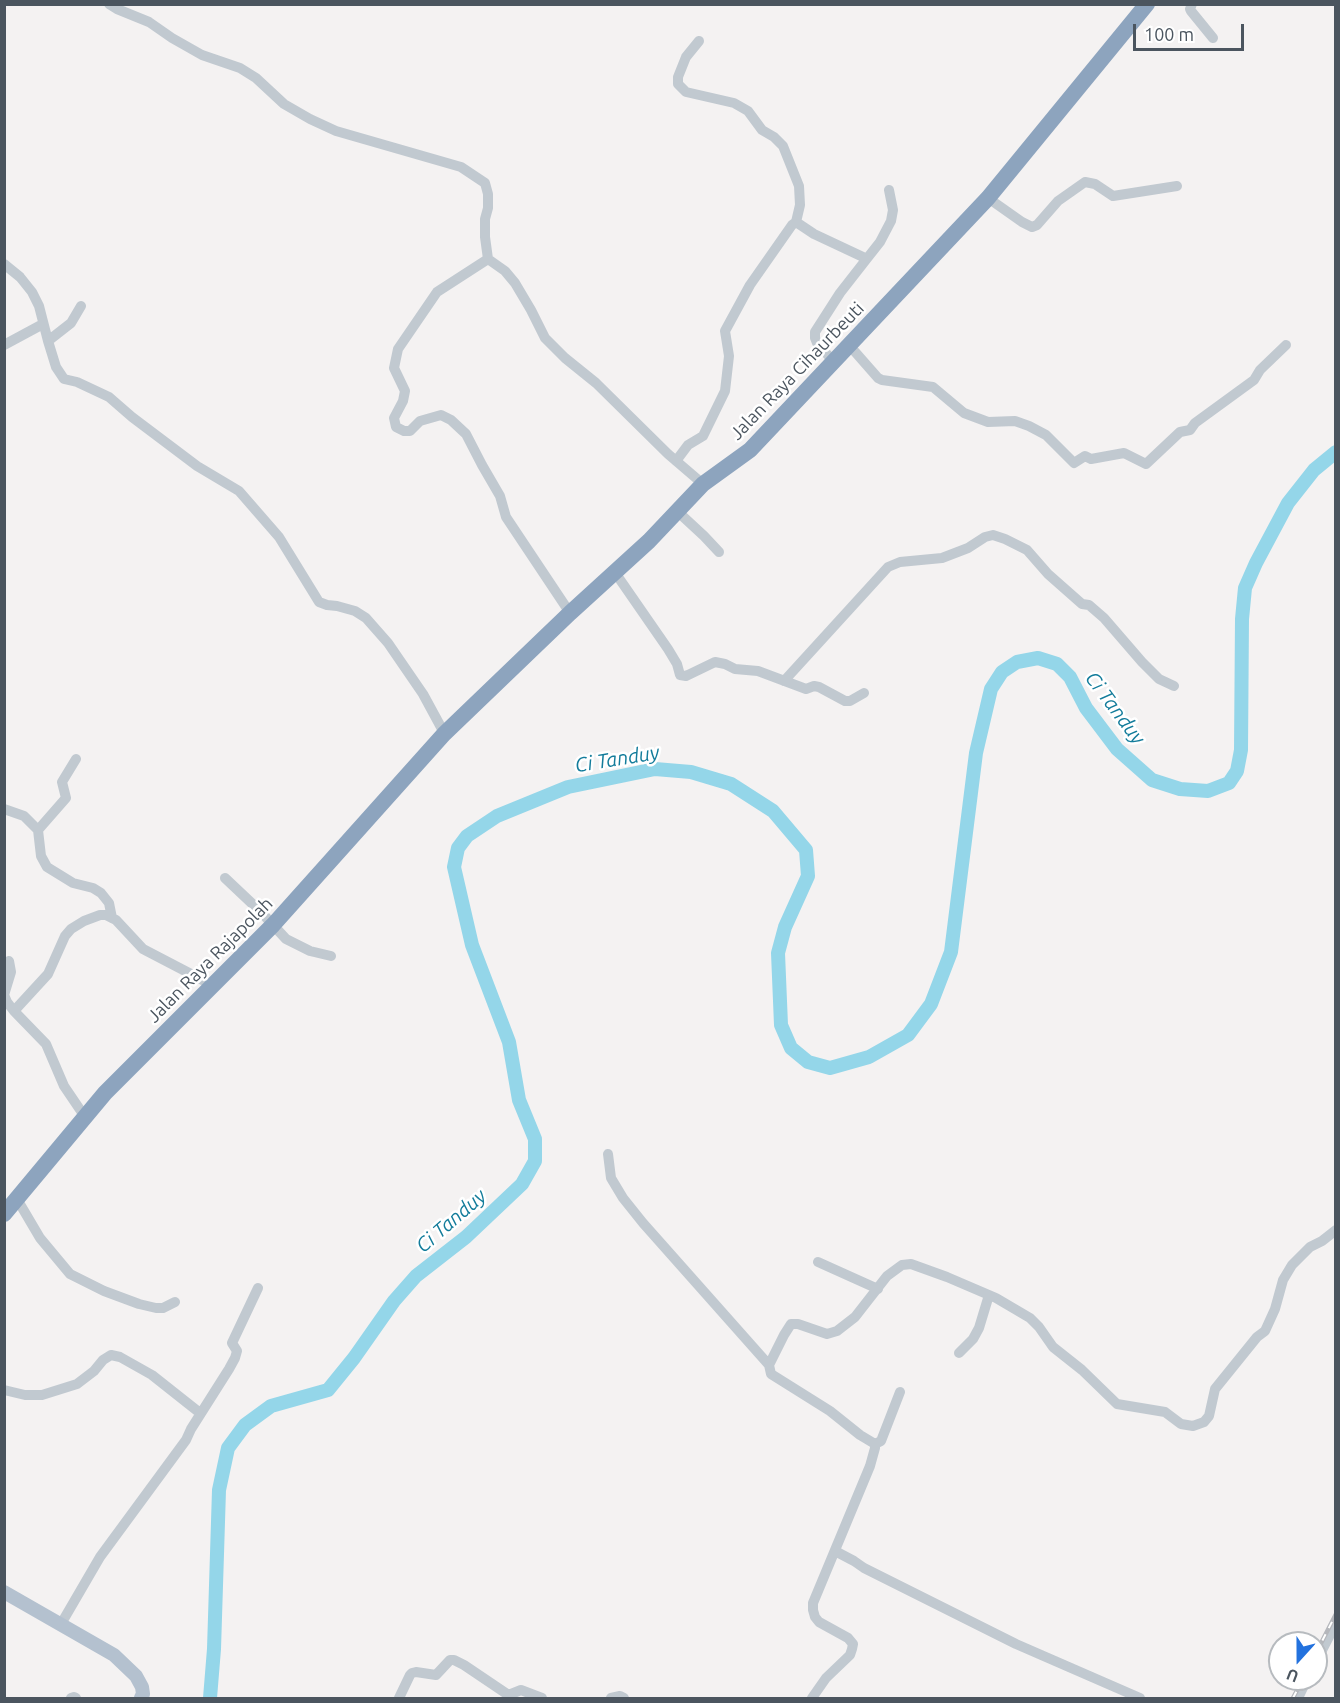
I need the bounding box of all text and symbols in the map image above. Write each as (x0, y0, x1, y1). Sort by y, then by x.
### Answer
scale bar (1136, 12, 1247, 50)
text: 100 m (1144, 24, 1194, 44)
street label: Jalan Raya Cihaurbeuti (726, 298, 868, 444)
water label: Ci Tanduy (1080, 667, 1150, 749)
water label: Ci Tanduy (573, 741, 661, 777)
street label: Jalan Raya Rajapolah (143, 893, 277, 1027)
water label: Ci Tanduy (411, 1184, 491, 1258)
north arrow (1268, 1631, 1328, 1691)
text: U (1284, 1666, 1301, 1686)

